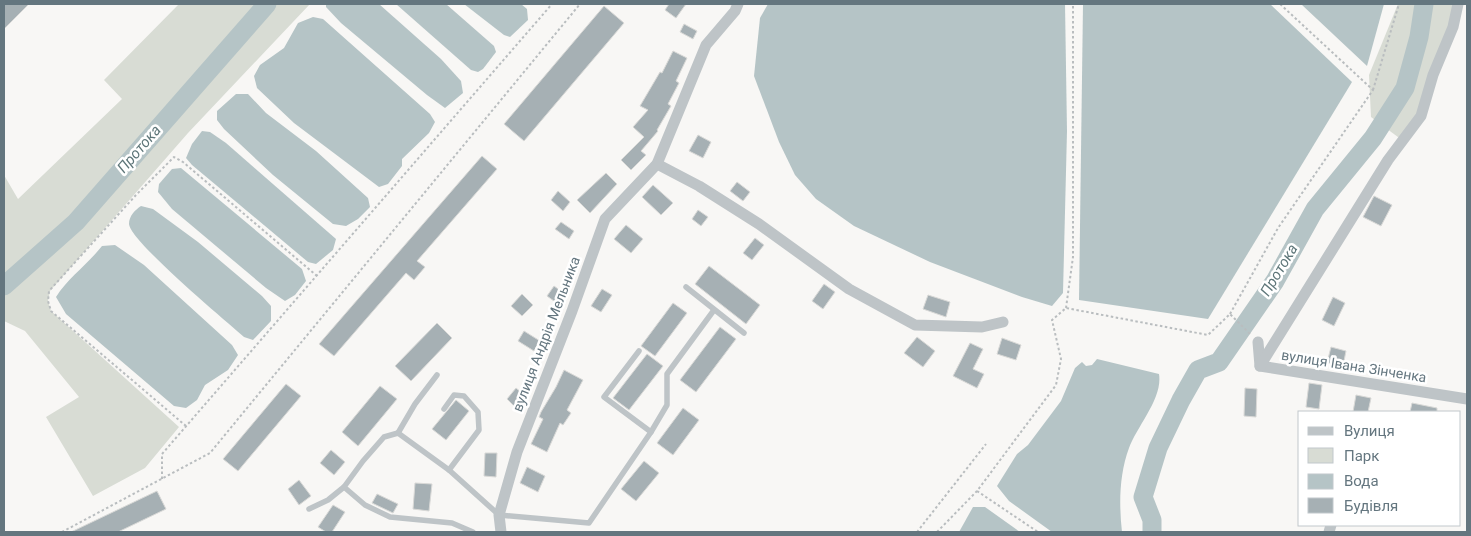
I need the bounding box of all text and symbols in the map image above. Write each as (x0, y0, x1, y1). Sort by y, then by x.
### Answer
water label: Протока (113, 121, 165, 177)
water label: Протока (1256, 241, 1302, 299)
street label: вулиця Андрія Мельника (509, 254, 583, 414)
street label: вулиця Івана Зінченка (1280, 347, 1428, 385)
legend (1298, 411, 1461, 526)
text: Вулиця (1344, 422, 1395, 440)
text: Парк (1344, 447, 1379, 465)
text: Вода (1344, 472, 1379, 490)
text: Будівля (1344, 497, 1398, 515)

